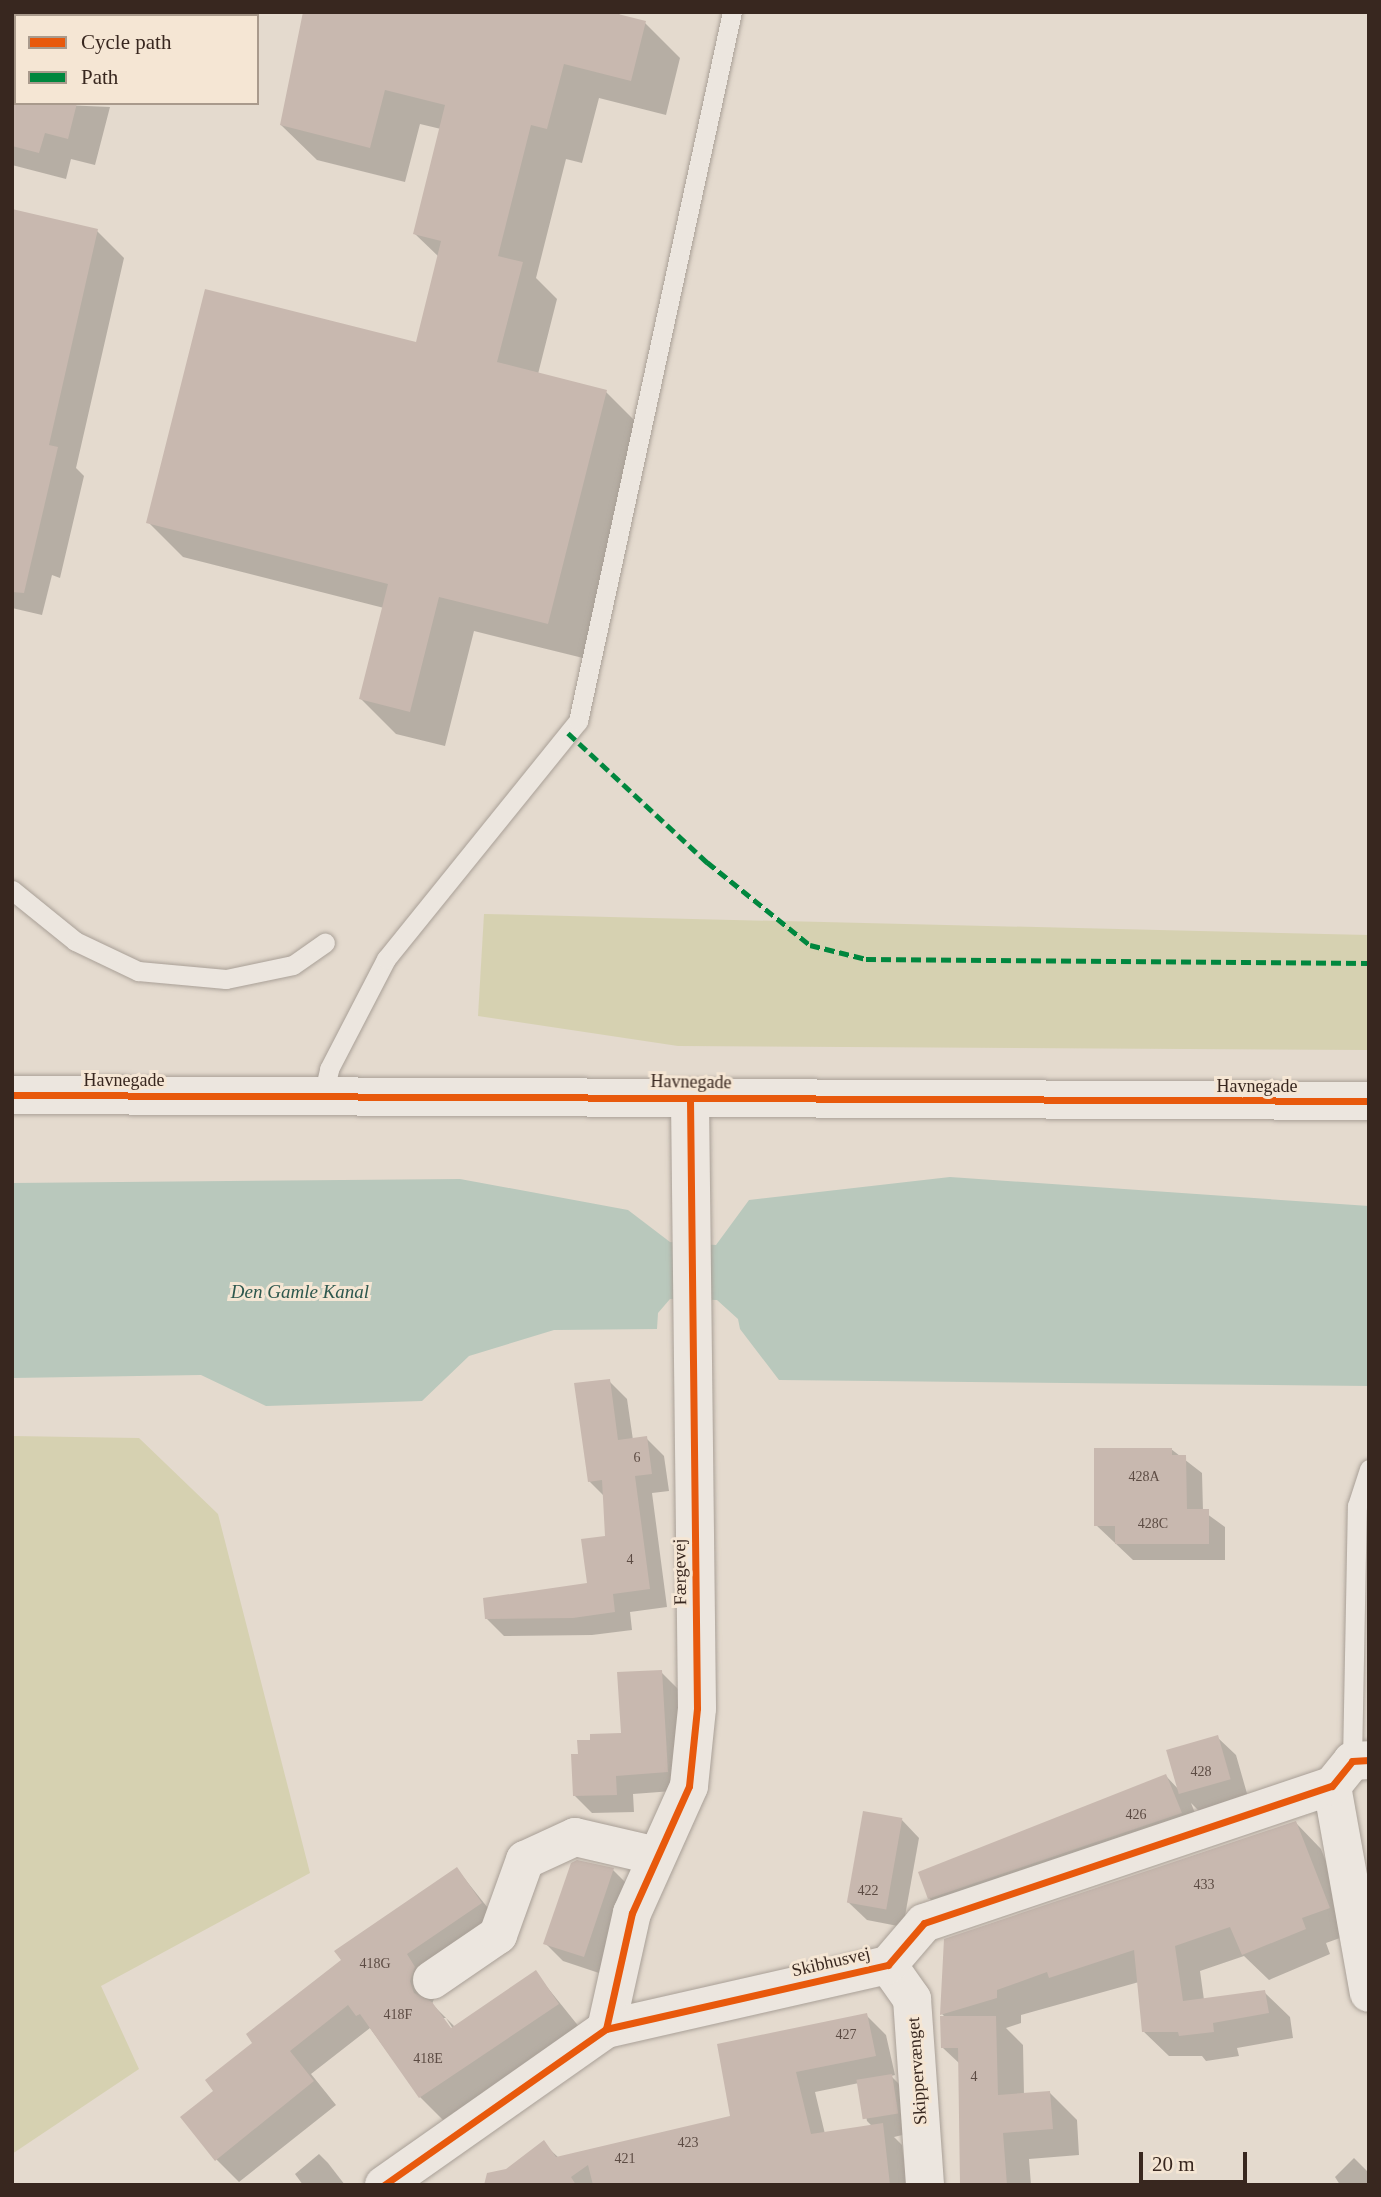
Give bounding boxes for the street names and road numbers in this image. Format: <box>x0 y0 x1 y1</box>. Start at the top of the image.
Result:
street label: Havnegade <box>84 1069 164 1091</box>
street label: Havnegade <box>650 1070 732 1094</box>
street label: Havnegade <box>1217 1075 1297 1097</box>
street label: Færgevej <box>669 1538 691 1606</box>
street label: Skibhusvej <box>790 1942 872 1982</box>
street label: Skippervænget <box>902 2016 932 2126</box>

